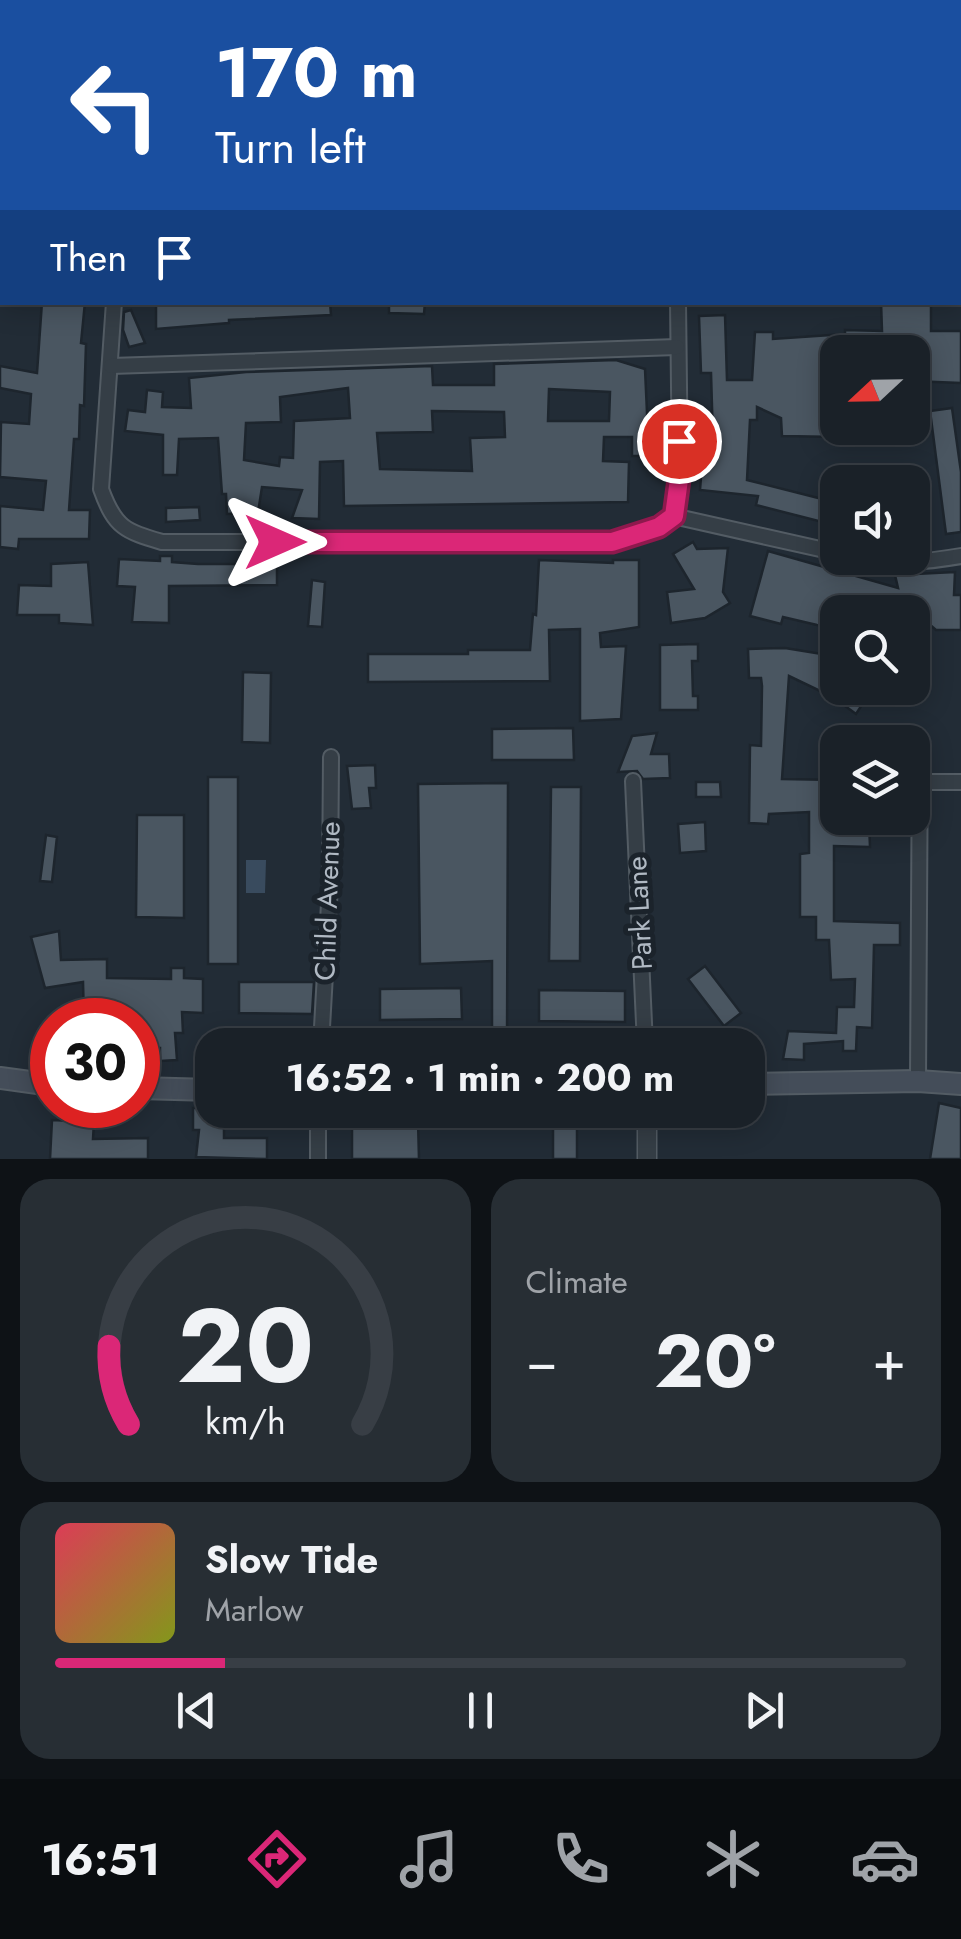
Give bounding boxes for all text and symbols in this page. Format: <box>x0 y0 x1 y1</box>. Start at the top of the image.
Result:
text: 170 m <box>215 22 418 123</box>
icon: left <box>50 40 180 170</box>
text: Turn left <box>215 115 366 180</box>
text: Then <box>50 230 127 285</box>
icon: arrive <box>147 230 202 285</box>
north arrow <box>820 335 930 445</box>
map controls <box>820 335 930 835</box>
pin <box>637 399 722 484</box>
icon: arrive <box>652 414 707 469</box>
button: sound <box>820 465 930 575</box>
position arrow <box>223 490 327 594</box>
button: search <box>820 595 930 705</box>
button: layers <box>820 725 930 835</box>
street label: Child Avenue <box>304 821 351 981</box>
street label: Park Lane <box>616 855 663 971</box>
speed limit sign: 30 <box>30 998 160 1128</box>
text: 16:52 · 1 min · 200 m <box>286 1050 674 1105</box>
text: Climate <box>526 1259 628 1305</box>
text: 20 <box>177 1271 314 1421</box>
text: 20° <box>654 1307 776 1415</box>
text: − <box>526 1321 558 1401</box>
text: + <box>872 1321 906 1401</box>
text: km/h <box>205 1396 286 1447</box>
text: Slow Tide <box>205 1532 378 1587</box>
text: Marlow <box>205 1587 303 1633</box>
icon: previous <box>169 1683 224 1738</box>
icon: pause <box>453 1683 508 1738</box>
icon: next <box>737 1683 792 1738</box>
icon: directions <box>242 1824 312 1894</box>
icon: music <box>394 1824 464 1894</box>
icon: phone <box>546 1824 616 1894</box>
icon: climate <box>698 1824 768 1894</box>
icon: car <box>850 1824 920 1894</box>
text: 16:51 <box>41 1827 160 1892</box>

